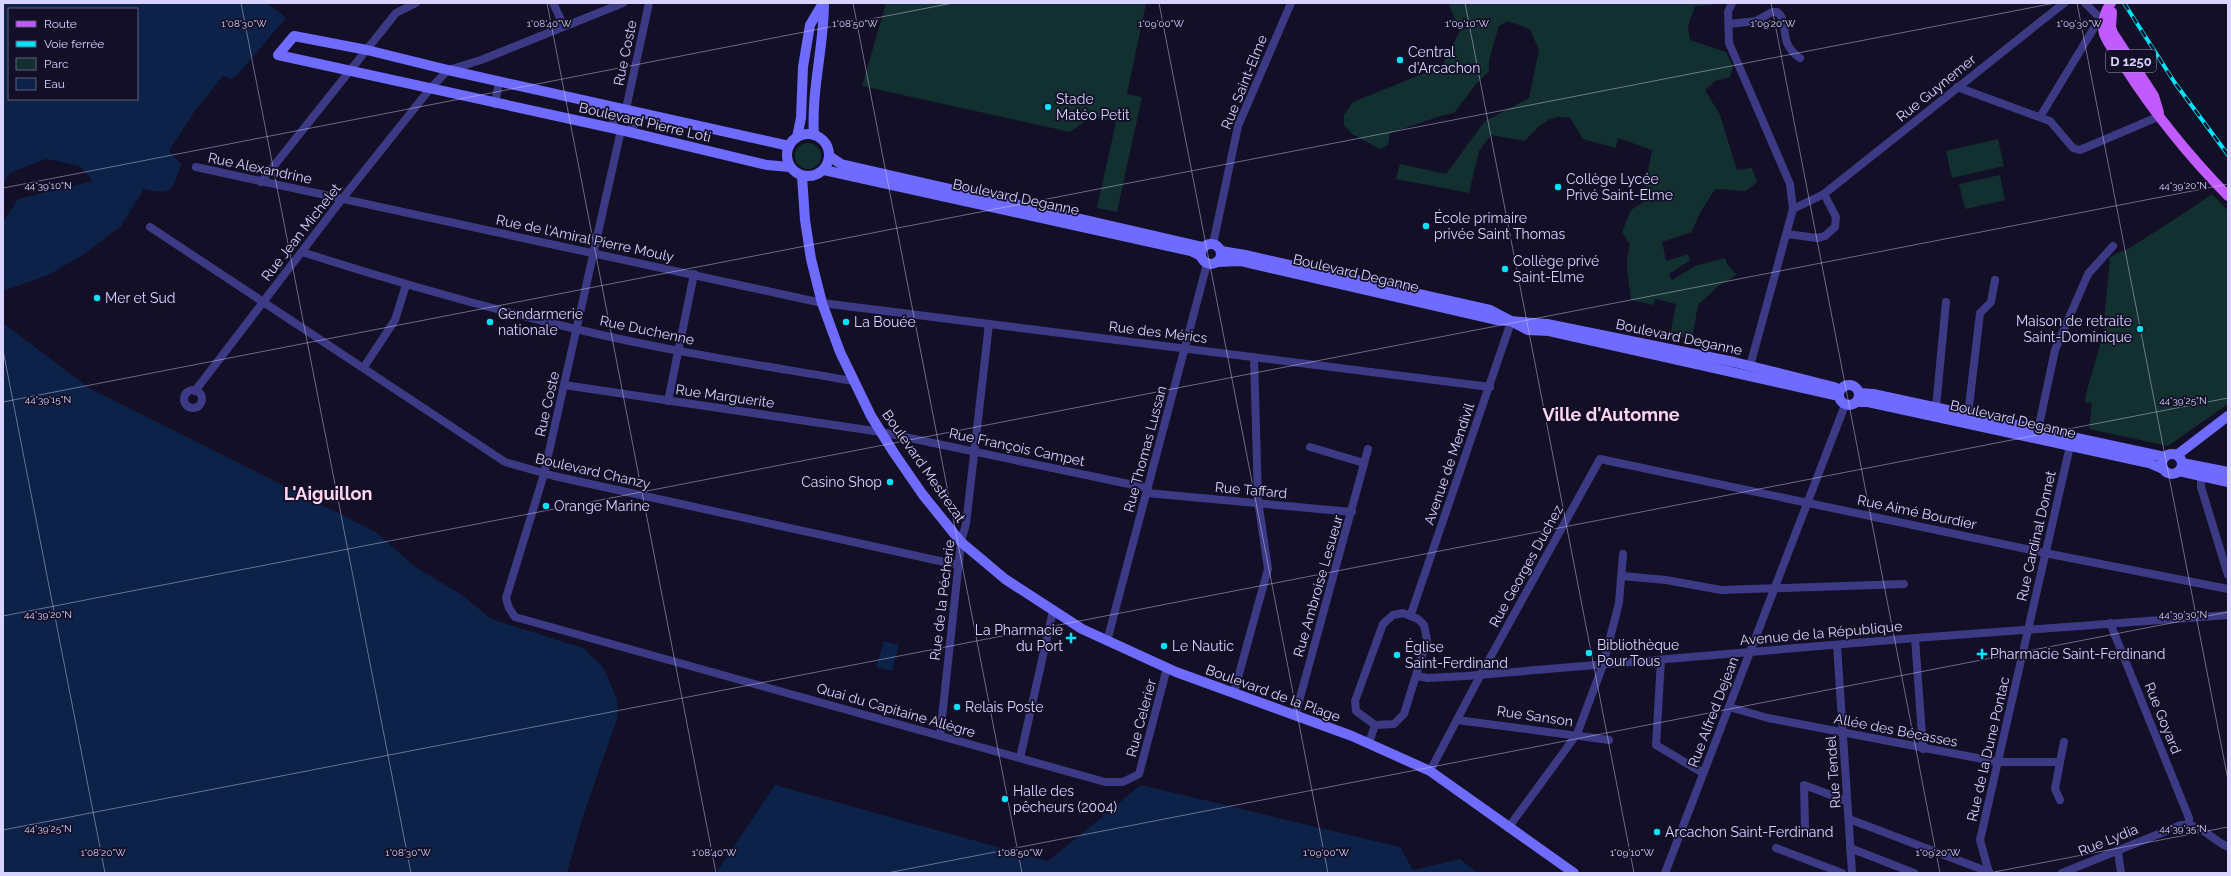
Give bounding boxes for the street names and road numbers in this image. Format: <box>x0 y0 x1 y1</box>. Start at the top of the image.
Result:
street label: Rue Coste <box>610 19 640 87</box>
street label: Rue Saint-Elme <box>1218 32 1270 132</box>
road number: D 1250 <box>2106 50 2156 72</box>
street label: Rue Guynemer <box>1893 51 1979 125</box>
street label: Boulevard Pierre Loti <box>577 99 713 145</box>
street label: Rue Alexandrine <box>207 149 313 187</box>
street label: Boulevard Deganne <box>951 176 1081 218</box>
street label: Rue Jean Michelet <box>258 180 344 284</box>
street label: Rue de l'Amiral Pierre Mouly <box>495 211 676 265</box>
street label: Boulevard Deganne <box>1291 251 1421 295</box>
street label: Rue Duchenne <box>598 312 696 348</box>
street label: Boulevard Deganne <box>1614 316 1744 358</box>
street label: Rue des Mérics <box>1108 318 1208 346</box>
street label: Rue Coste <box>532 370 562 438</box>
street label: Rue Marguerite <box>675 381 775 411</box>
street label: Rue Thomas Lussan <box>1120 384 1170 514</box>
street label: Boulevard Deganne <box>1948 397 2078 441</box>
street label: Avenue de Mendivil <box>1421 401 1477 527</box>
street label: Boulevard Mestrezat <box>879 407 969 526</box>
street label: Rue François Campet <box>948 425 1087 469</box>
street label: Boulevard Chanzy <box>534 450 653 492</box>
street label: Rue Cardinal Donnet <box>2013 469 2059 603</box>
street label: Rue Taffard <box>1214 479 1288 501</box>
street label: Rue Aimé Bourdier <box>1856 492 1978 532</box>
street label: Rue Georges Duchez <box>1486 502 1566 630</box>
street label: Rue Ambroise Lesueur <box>1290 513 1346 659</box>
street label: Rue de la Pécherie <box>927 539 957 661</box>
street label: Avenue de la République <box>1739 618 1903 648</box>
street label: Rue Alfred Dejean <box>1685 654 1741 770</box>
street label: Boulevard de la Plage <box>1203 661 1343 725</box>
street label: Rue de la Dune Pontac <box>1964 675 2013 823</box>
street label: Rue Celerier <box>1123 677 1159 759</box>
street label: Quai du Capitaine Allègre <box>815 680 977 740</box>
street label: Rue Goyard <box>2141 680 2185 756</box>
street label: Rue Sanson <box>1496 703 1574 729</box>
street label: Allée des Bécasses <box>1833 710 1959 750</box>
street label: Rue Tendel <box>1822 735 1844 809</box>
street label: Rue Lydia <box>2076 821 2140 859</box>

